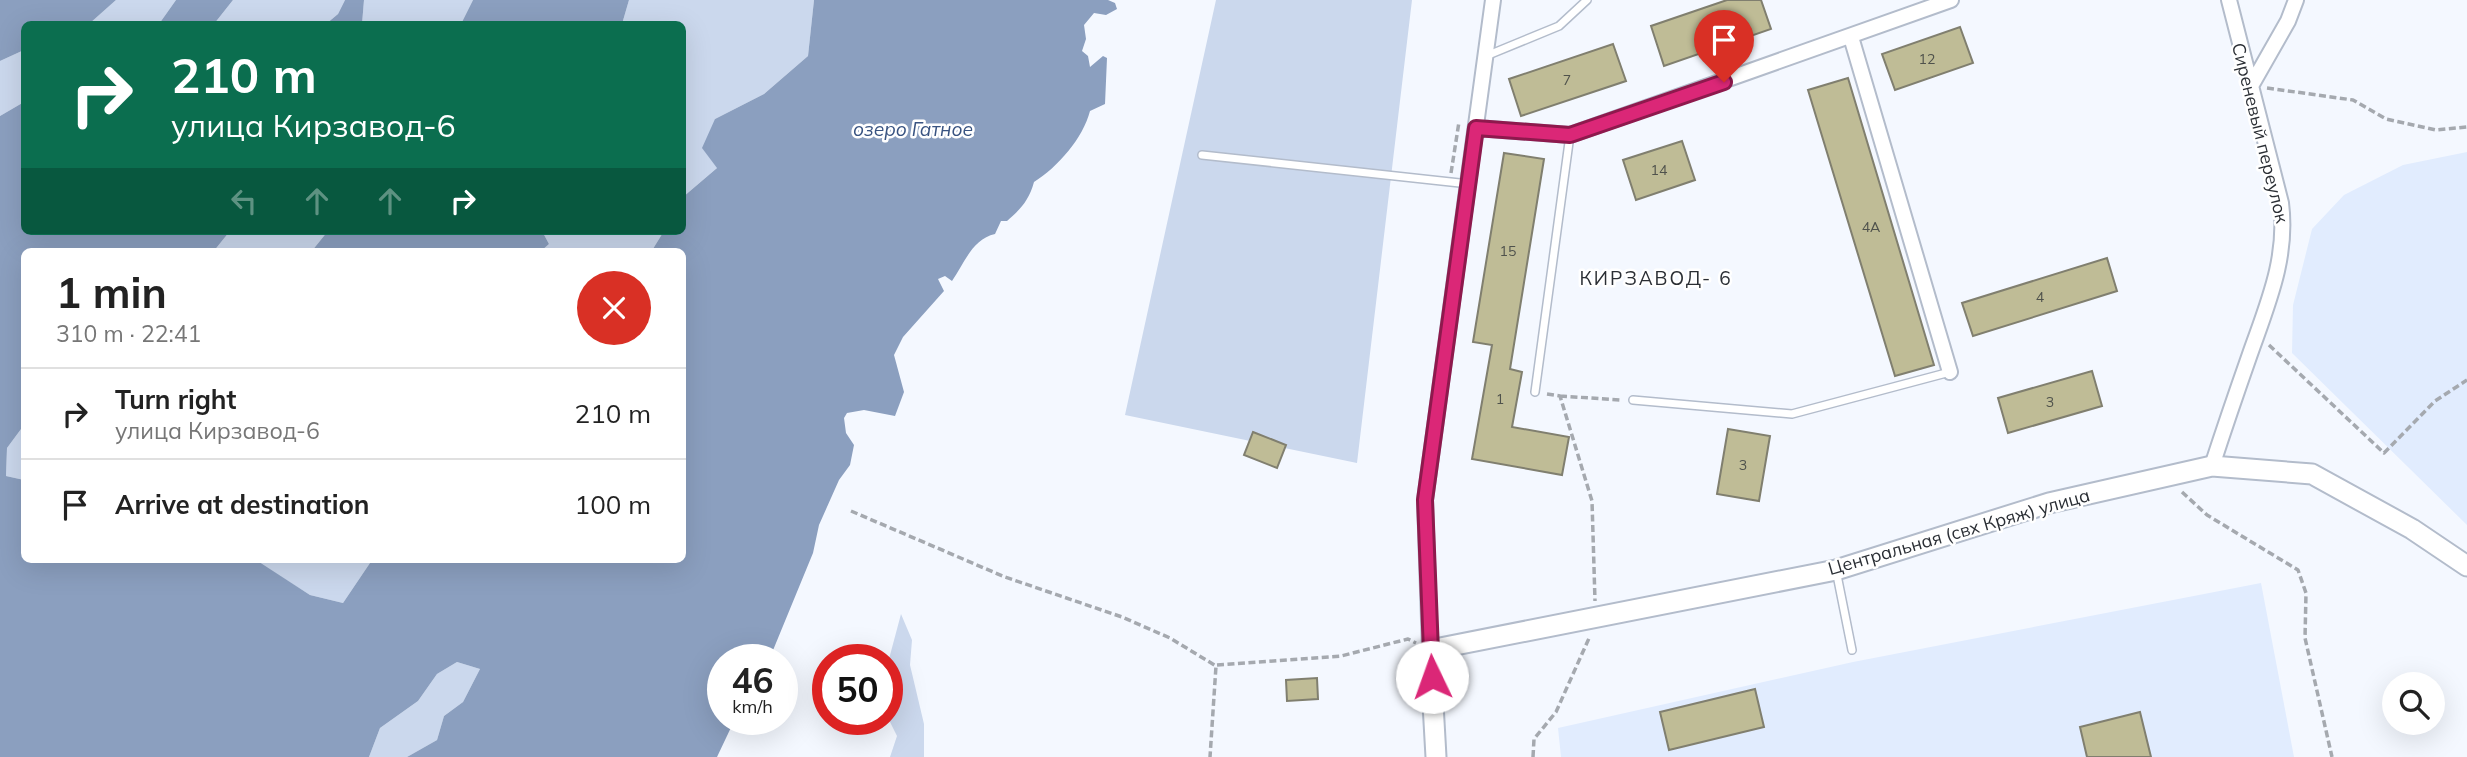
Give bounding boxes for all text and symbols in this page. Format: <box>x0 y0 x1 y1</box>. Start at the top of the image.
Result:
pin <box>1694 10 1754 82</box>
icon: arrive <box>1705 21 1743 59</box>
street label: Сиреневый переулок <box>2227 40 2294 226</box>
text: 210 m <box>171 44 317 105</box>
icon: right <box>56 49 147 140</box>
house number: 12 <box>1919 50 1935 68</box>
house number: 7 <box>1563 71 1571 89</box>
text: улица Кирзавод-6 <box>171 105 456 145</box>
water label: озеро Гатное <box>853 117 973 141</box>
house number: 14 <box>1651 161 1668 179</box>
icon: left <box>225 182 263 220</box>
icon: ahead <box>298 182 336 220</box>
icon: ahead <box>371 182 409 220</box>
icon: right <box>444 182 482 220</box>
house number: 4А <box>1862 218 1881 236</box>
house number: 15 <box>1500 242 1516 260</box>
text: 1 min <box>56 266 167 319</box>
district label: КИРЗАВОД- 6 <box>1579 266 1733 290</box>
button: close <box>577 271 651 345</box>
house number: 4 <box>2036 288 2045 306</box>
text: 310 m · 22:41 <box>56 319 201 348</box>
text: Turn right <box>115 383 236 416</box>
house number: 1 <box>1496 390 1504 408</box>
house number: 3 <box>2046 393 2054 411</box>
icon: right <box>56 395 94 433</box>
text: 210 m <box>575 397 651 430</box>
text: улица Кирзавод-6 <box>115 416 320 445</box>
house number: 3 <box>1739 456 1747 474</box>
street label: Центральная (свх Кряж) улица <box>1825 483 2093 580</box>
icon: arrive <box>56 486 94 524</box>
text: Arrive at destination <box>115 488 370 521</box>
text: 100 m <box>575 488 651 521</box>
position arrow <box>1395 640 1469 714</box>
speed limit sign: 50 <box>812 644 903 735</box>
text: 46 <box>731 658 774 702</box>
map controls <box>2382 672 2445 735</box>
button: search <box>2382 672 2445 735</box>
text: km/h <box>732 695 773 718</box>

